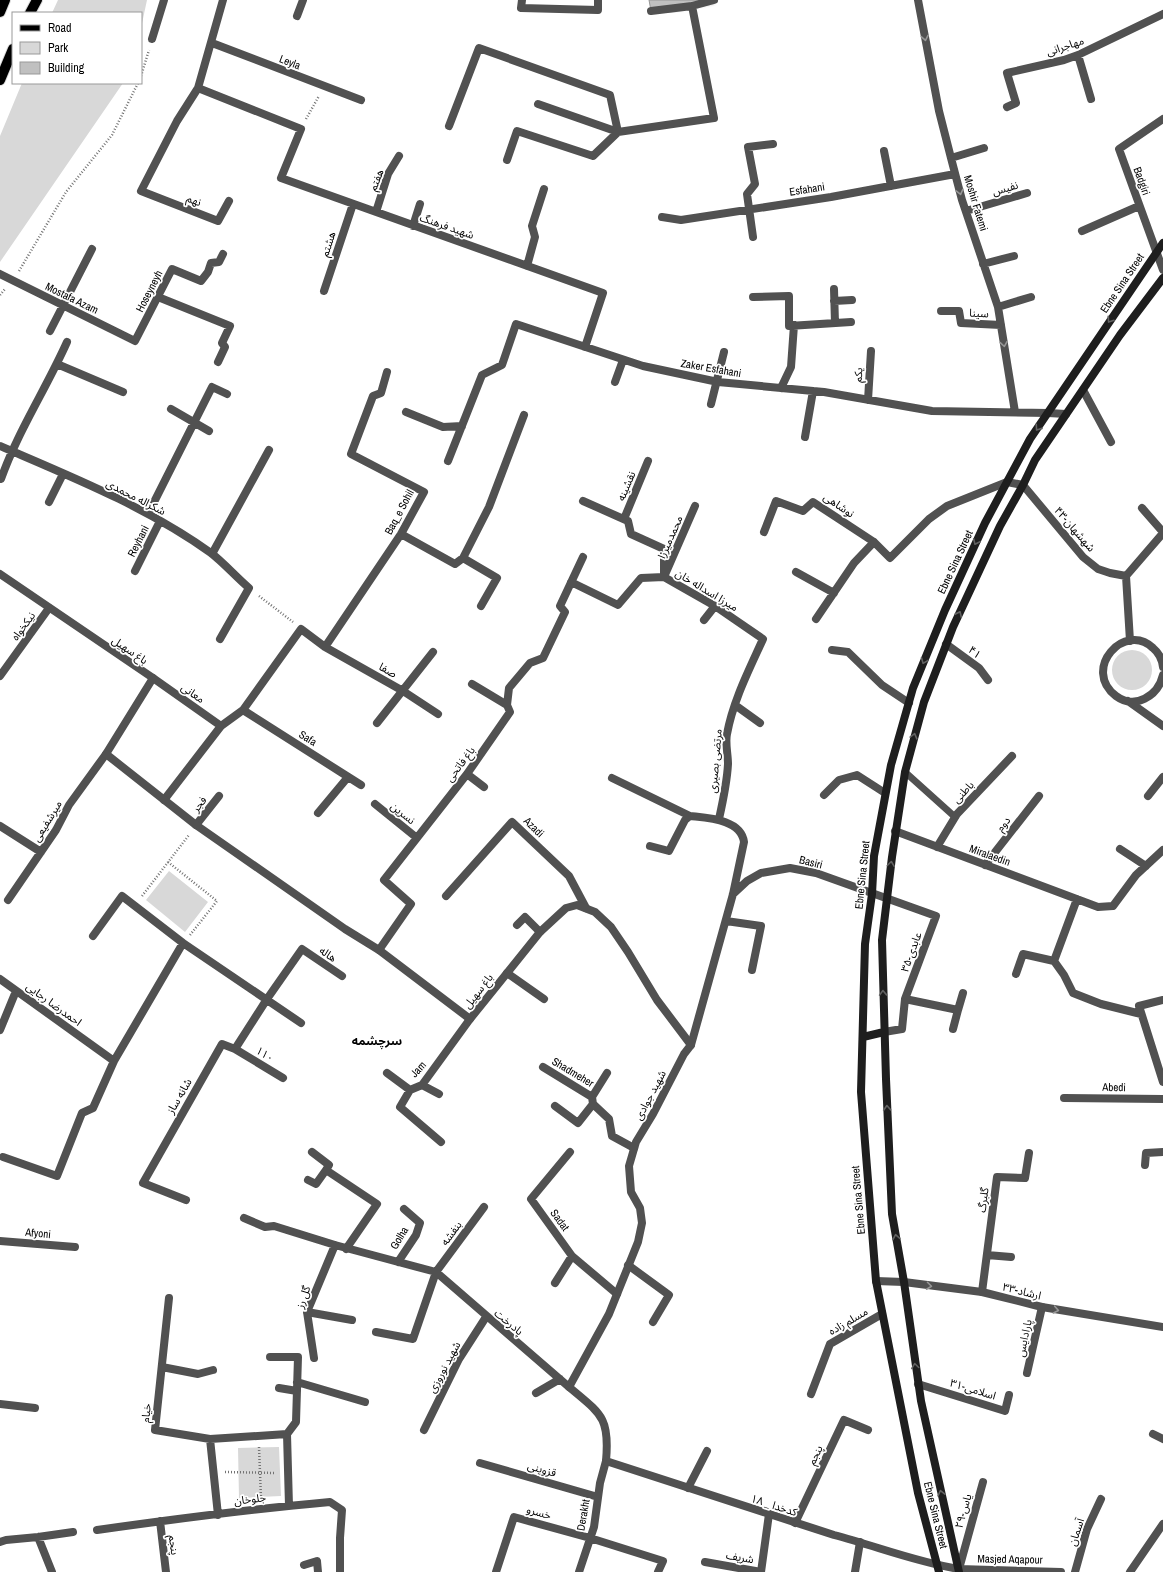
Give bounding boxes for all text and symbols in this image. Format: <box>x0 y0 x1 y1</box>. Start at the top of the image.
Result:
legend <box>12 12 142 84</box>
text: Road <box>48 20 72 36</box>
street label: مهاجرانی <box>1044 33 1086 59</box>
one-way arrow <box>920 35 929 41</box>
text: Park <box>48 40 68 56</box>
street label: Leyla <box>277 52 303 72</box>
text: Building <box>48 60 85 76</box>
street label: Badgiri <box>1130 165 1154 197</box>
street label: هفتم <box>366 167 388 194</box>
street label: Moshir Fatemi <box>961 173 991 233</box>
street label: نفیس <box>990 178 1020 198</box>
street label: Esfahani <box>788 179 826 199</box>
one-way arrow <box>955 189 964 196</box>
street label: نهم <box>184 191 203 211</box>
street label: شهید فرهنگ <box>418 210 476 242</box>
street label: هشتم <box>317 229 341 259</box>
street label: Ebne Sina Street <box>1097 250 1147 315</box>
street label: Hoseyneyh <box>133 268 165 314</box>
street label: Mostafa Azam <box>43 279 101 317</box>
street label: سینا <box>969 305 990 321</box>
one-way arrow <box>1108 316 1115 323</box>
one-way arrow <box>999 341 1008 347</box>
street label: Zaker Esfahani <box>680 356 742 380</box>
street label: یکم <box>851 367 867 383</box>
one-way arrow <box>1036 423 1043 430</box>
street label: نقشینه <box>614 469 639 503</box>
street label: شکراله محمدی <box>104 476 168 518</box>
street label: Baq_e Sohil <box>381 487 417 537</box>
street label: نوشاهی <box>821 490 857 520</box>
street label: ۴۳-شهشهان <box>1052 503 1099 555</box>
street label: محمدمیرزا <box>654 513 686 561</box>
street label: Reyhani <box>124 523 152 559</box>
street label: Ebne Sina Street <box>934 527 976 596</box>
one-way arrow <box>973 538 981 545</box>
street label: میرزا اسداله خان <box>673 566 741 614</box>
street label: نیکخواه <box>8 609 38 643</box>
one-way arrow <box>954 611 962 619</box>
street label: باغ سهیل <box>109 633 151 668</box>
street label: ۴۱ <box>966 643 984 661</box>
one-way arrow <box>921 658 929 665</box>
street label: صفا <box>376 659 400 681</box>
street label: معانی <box>178 680 208 706</box>
street label: Safa <box>296 727 320 749</box>
street label: مرتضی بصیری <box>705 728 725 794</box>
one-way arrow <box>910 733 918 739</box>
street label: باغ فاتحی <box>442 743 479 785</box>
street label: باطنی <box>949 778 977 806</box>
street label: فجر <box>188 793 210 816</box>
street label: میرشفیعی <box>29 798 65 844</box>
street label: نسرین <box>388 799 418 827</box>
street label: Azadi <box>520 813 547 840</box>
street label: دوم <box>993 814 1014 835</box>
street label: Ebne Sina Street <box>851 840 873 910</box>
street label: Miralaedin <box>968 841 1012 869</box>
street label: Basiri <box>798 852 824 872</box>
one-way arrow <box>886 861 895 867</box>
street label: ۳۵-عابدی <box>897 930 925 974</box>
street label: هاله <box>317 943 339 965</box>
street label: باغ سهیل <box>460 971 497 1012</box>
street label: احمدرضا رجایی <box>23 979 85 1029</box>
one-way arrow <box>879 990 888 996</box>
district label: سرچشمه <box>352 1033 402 1050</box>
street label: ۱۱۰ <box>253 1043 277 1065</box>
street label: Shadmeher <box>549 1054 597 1090</box>
street label: Jam <box>407 1058 429 1080</box>
street label: شهید جوادی <box>631 1067 669 1122</box>
street label: شانه ساز <box>163 1076 195 1117</box>
street label: Abedi <box>1101 1080 1126 1094</box>
one-way arrow <box>883 1105 891 1111</box>
street label: Ebne Sina Street <box>848 1165 868 1235</box>
street label: گلبرگ <box>974 1186 992 1213</box>
street label: Sadat <box>547 1206 573 1234</box>
street label: بنفشه <box>437 1218 465 1248</box>
street label: Golha <box>387 1224 411 1252</box>
street label: Afyoni <box>24 1225 51 1241</box>
one-way arrow <box>892 1234 901 1240</box>
street label: ۳۳-ارشاد <box>1001 1279 1043 1303</box>
one-way arrow <box>926 1281 932 1290</box>
street label: گل رز <box>292 1283 314 1311</box>
street label: مسلم زاده <box>826 1304 871 1340</box>
one-way arrow <box>1053 1305 1059 1313</box>
street label: پادرخت <box>491 1306 526 1339</box>
street label: پارادایس <box>1013 1318 1036 1358</box>
street label: شهید نوروزی <box>425 1339 464 1395</box>
one-way arrow <box>911 1363 920 1369</box>
street label: ۳۱-اسلامی <box>948 1375 998 1403</box>
street label: خیام <box>138 1402 155 1423</box>
street label: پنجم <box>804 1443 828 1468</box>
street label: قزوینی <box>526 1458 558 1480</box>
street label: Ebne Sina Street <box>921 1480 951 1550</box>
street label: جلوخان <box>233 1490 267 1508</box>
one-way arrow <box>938 1490 946 1496</box>
street label: ۱۸ _ کدخدا <box>749 1491 799 1519</box>
street label: ۲۹-یاس <box>951 1492 975 1530</box>
street label: Derakht <box>573 1498 593 1532</box>
street label: خسرو <box>525 1502 553 1522</box>
street label: آسمان <box>1065 1516 1087 1548</box>
street label: پنجم <box>164 1534 182 1556</box>
street label: شریف <box>725 1548 755 1566</box>
street label: Masjed Aqapour <box>977 1551 1043 1567</box>

